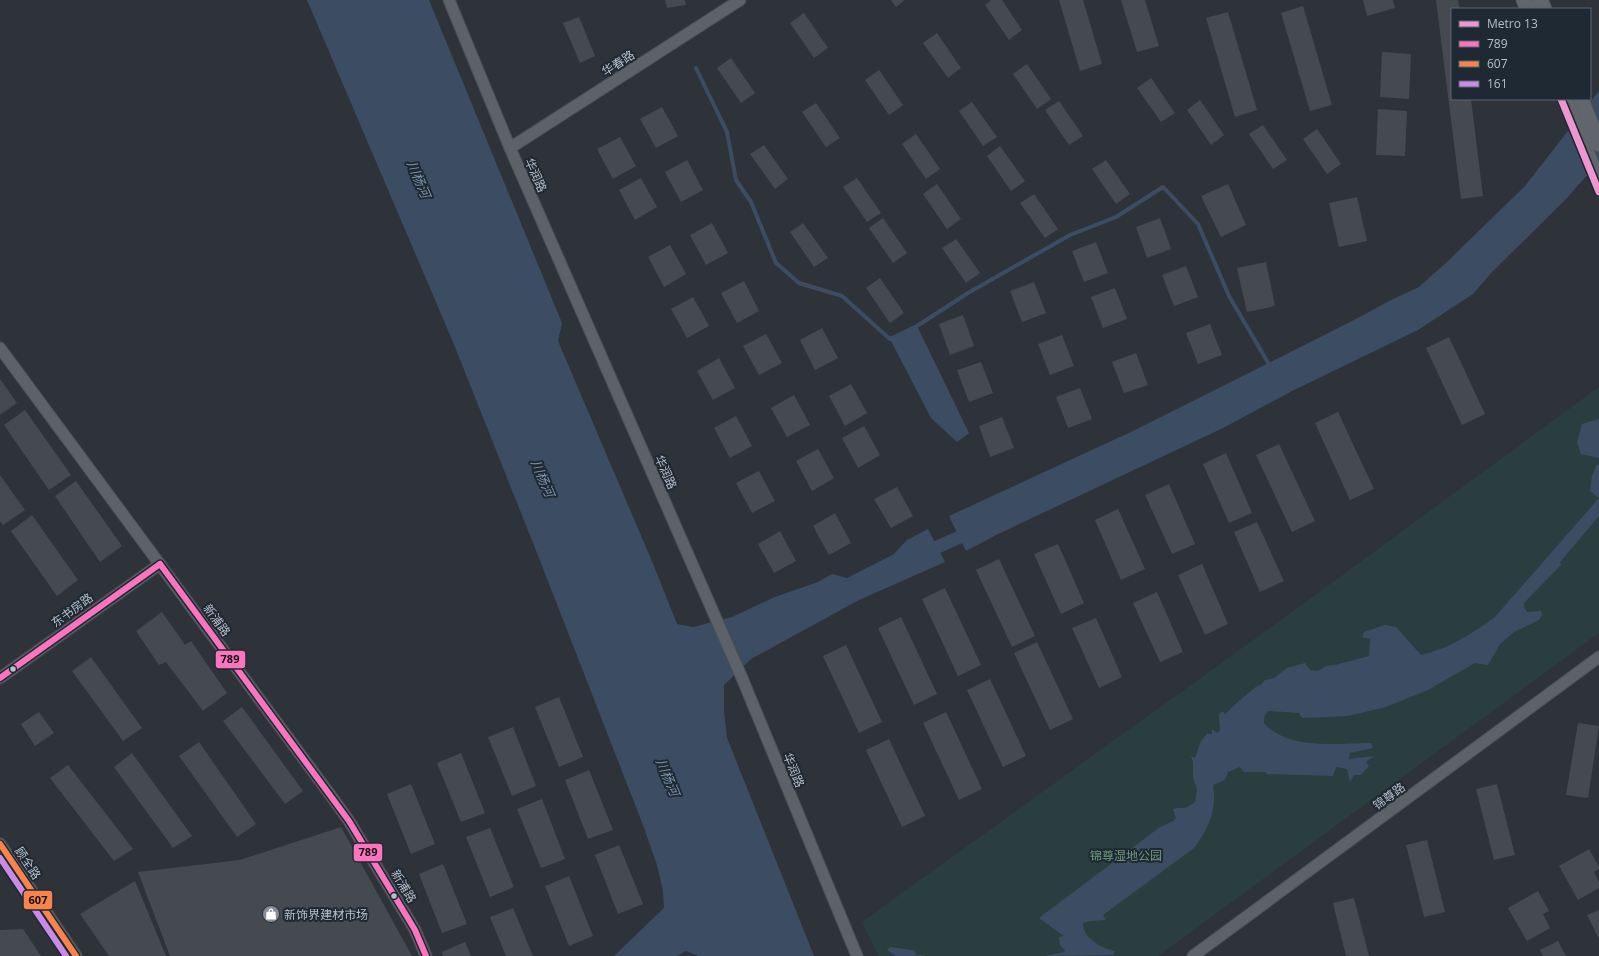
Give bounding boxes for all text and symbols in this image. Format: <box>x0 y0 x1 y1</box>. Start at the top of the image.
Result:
legend <box>1451 8 1591 100</box>
text: Metro 13 <box>1487 15 1538 32</box>
text: 789 <box>1487 35 1508 52</box>
street label: 华春路 <box>598 46 638 80</box>
text: 607 <box>1487 55 1508 72</box>
text: 161 <box>1487 75 1508 92</box>
street label: 华润路 <box>521 155 551 195</box>
water label: 川杨河 <box>403 158 436 203</box>
street label: 华润路 <box>651 452 681 492</box>
water label: 川杨河 <box>527 457 560 502</box>
street label: 东书房路 <box>48 589 96 631</box>
street label: 新浦路 <box>200 600 234 640</box>
line badge: 789 <box>215 650 246 669</box>
text: 789 <box>221 651 239 666</box>
unlabelled marker <box>8 664 18 674</box>
street label: 华润路 <box>779 750 809 790</box>
water label: 川杨河 <box>652 756 685 801</box>
street label: 锦尊路 <box>1369 779 1409 813</box>
street label: 顾全路 <box>11 843 45 883</box>
line badge: 789 <box>353 843 383 862</box>
text: 789 <box>359 844 377 859</box>
park label: 锦尊湿地公园 <box>1090 847 1162 864</box>
street label: 新浦路 <box>387 866 421 906</box>
line badge: 607 <box>23 890 53 910</box>
unlabelled marker <box>389 891 399 901</box>
text: 607 <box>29 892 47 907</box>
shop icon: 新饰界建材市场 <box>261 904 281 924</box>
place label: 新饰界建材市场 <box>284 906 368 923</box>

